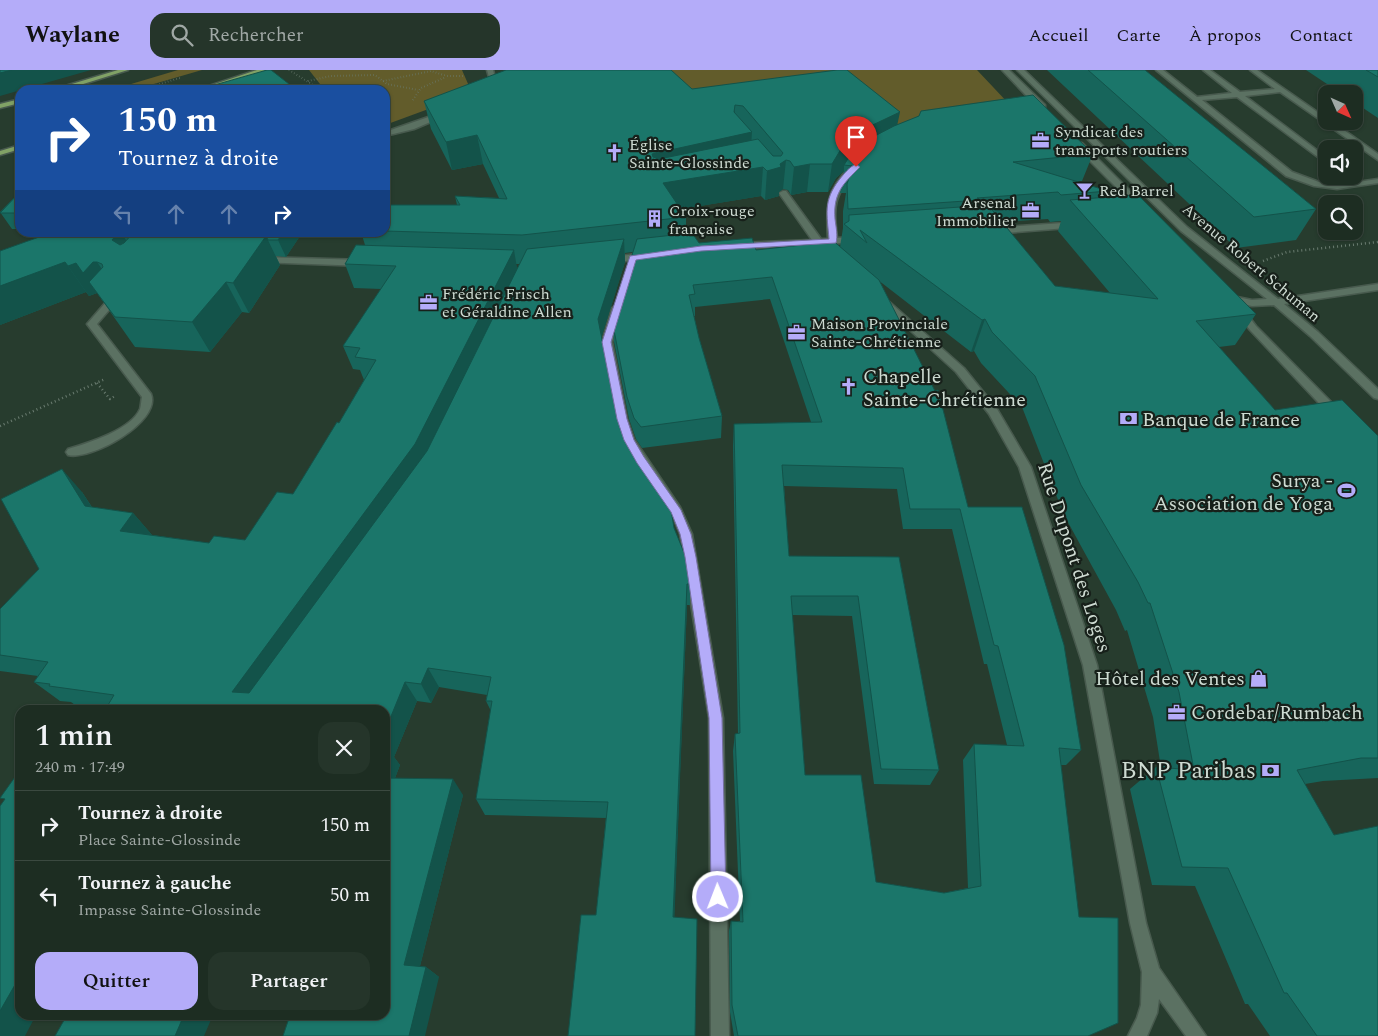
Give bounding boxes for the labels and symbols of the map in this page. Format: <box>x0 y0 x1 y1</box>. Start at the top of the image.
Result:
north arrow <box>1318 85 1362 130</box>
pin <box>835 116 877 167</box>
place label: Syndicat des transports routiers <box>1055 120 1188 162</box>
office icon: Syndicat des transports routiers <box>1031 130 1051 150</box>
place label: Église Sainte-Glossinde <box>629 133 750 175</box>
church icon: Église Sainte-Glossinde <box>605 143 625 163</box>
place label: Red Barrel <box>1099 179 1174 203</box>
bar icon: Red Barrel <box>1075 180 1095 200</box>
place label: Arsenal Immobilier <box>936 191 1016 233</box>
street label: Avenue Robert Schuman <box>1177 198 1326 328</box>
place label: Croix-rouge française <box>669 199 755 241</box>
office icon: Arsenal Immobilier <box>1020 201 1040 221</box>
building icon: Croix-rouge française <box>645 209 665 229</box>
place label: Frédéric Frisch et Géraldine Allen <box>442 282 572 324</box>
office icon: Frédéric Frisch et Géraldine Allen <box>418 292 438 312</box>
place label: Maison Provinciale Sainte-Chrétienne <box>811 312 948 354</box>
office icon: Maison Provinciale Sainte-Chrétienne <box>787 322 807 342</box>
place label: Chapelle Sainte-Chrétienne <box>863 362 1026 415</box>
church icon: Chapelle Sainte-Chrétienne <box>839 377 859 397</box>
place label: Banque de France <box>1142 405 1300 435</box>
bank icon: Banque de France <box>1118 409 1138 429</box>
street label: Rue Dupont des Loges <box>1029 458 1119 656</box>
place label: Surya - Association de Yoga <box>1154 466 1333 519</box>
sports icon: Surya - Association de Yoga <box>1337 481 1357 501</box>
place label: Hôtel des Ventes <box>1095 664 1245 694</box>
shop icon: Hôtel des Ventes <box>1249 668 1269 688</box>
place label: Cordebar/Rumbach <box>1191 698 1363 728</box>
office icon: Cordebar/Rumbach <box>1167 702 1187 722</box>
place label: BNP Paribas <box>1121 753 1256 789</box>
bank icon: BNP Paribas <box>1260 760 1280 780</box>
position arrow <box>691 870 743 922</box>

